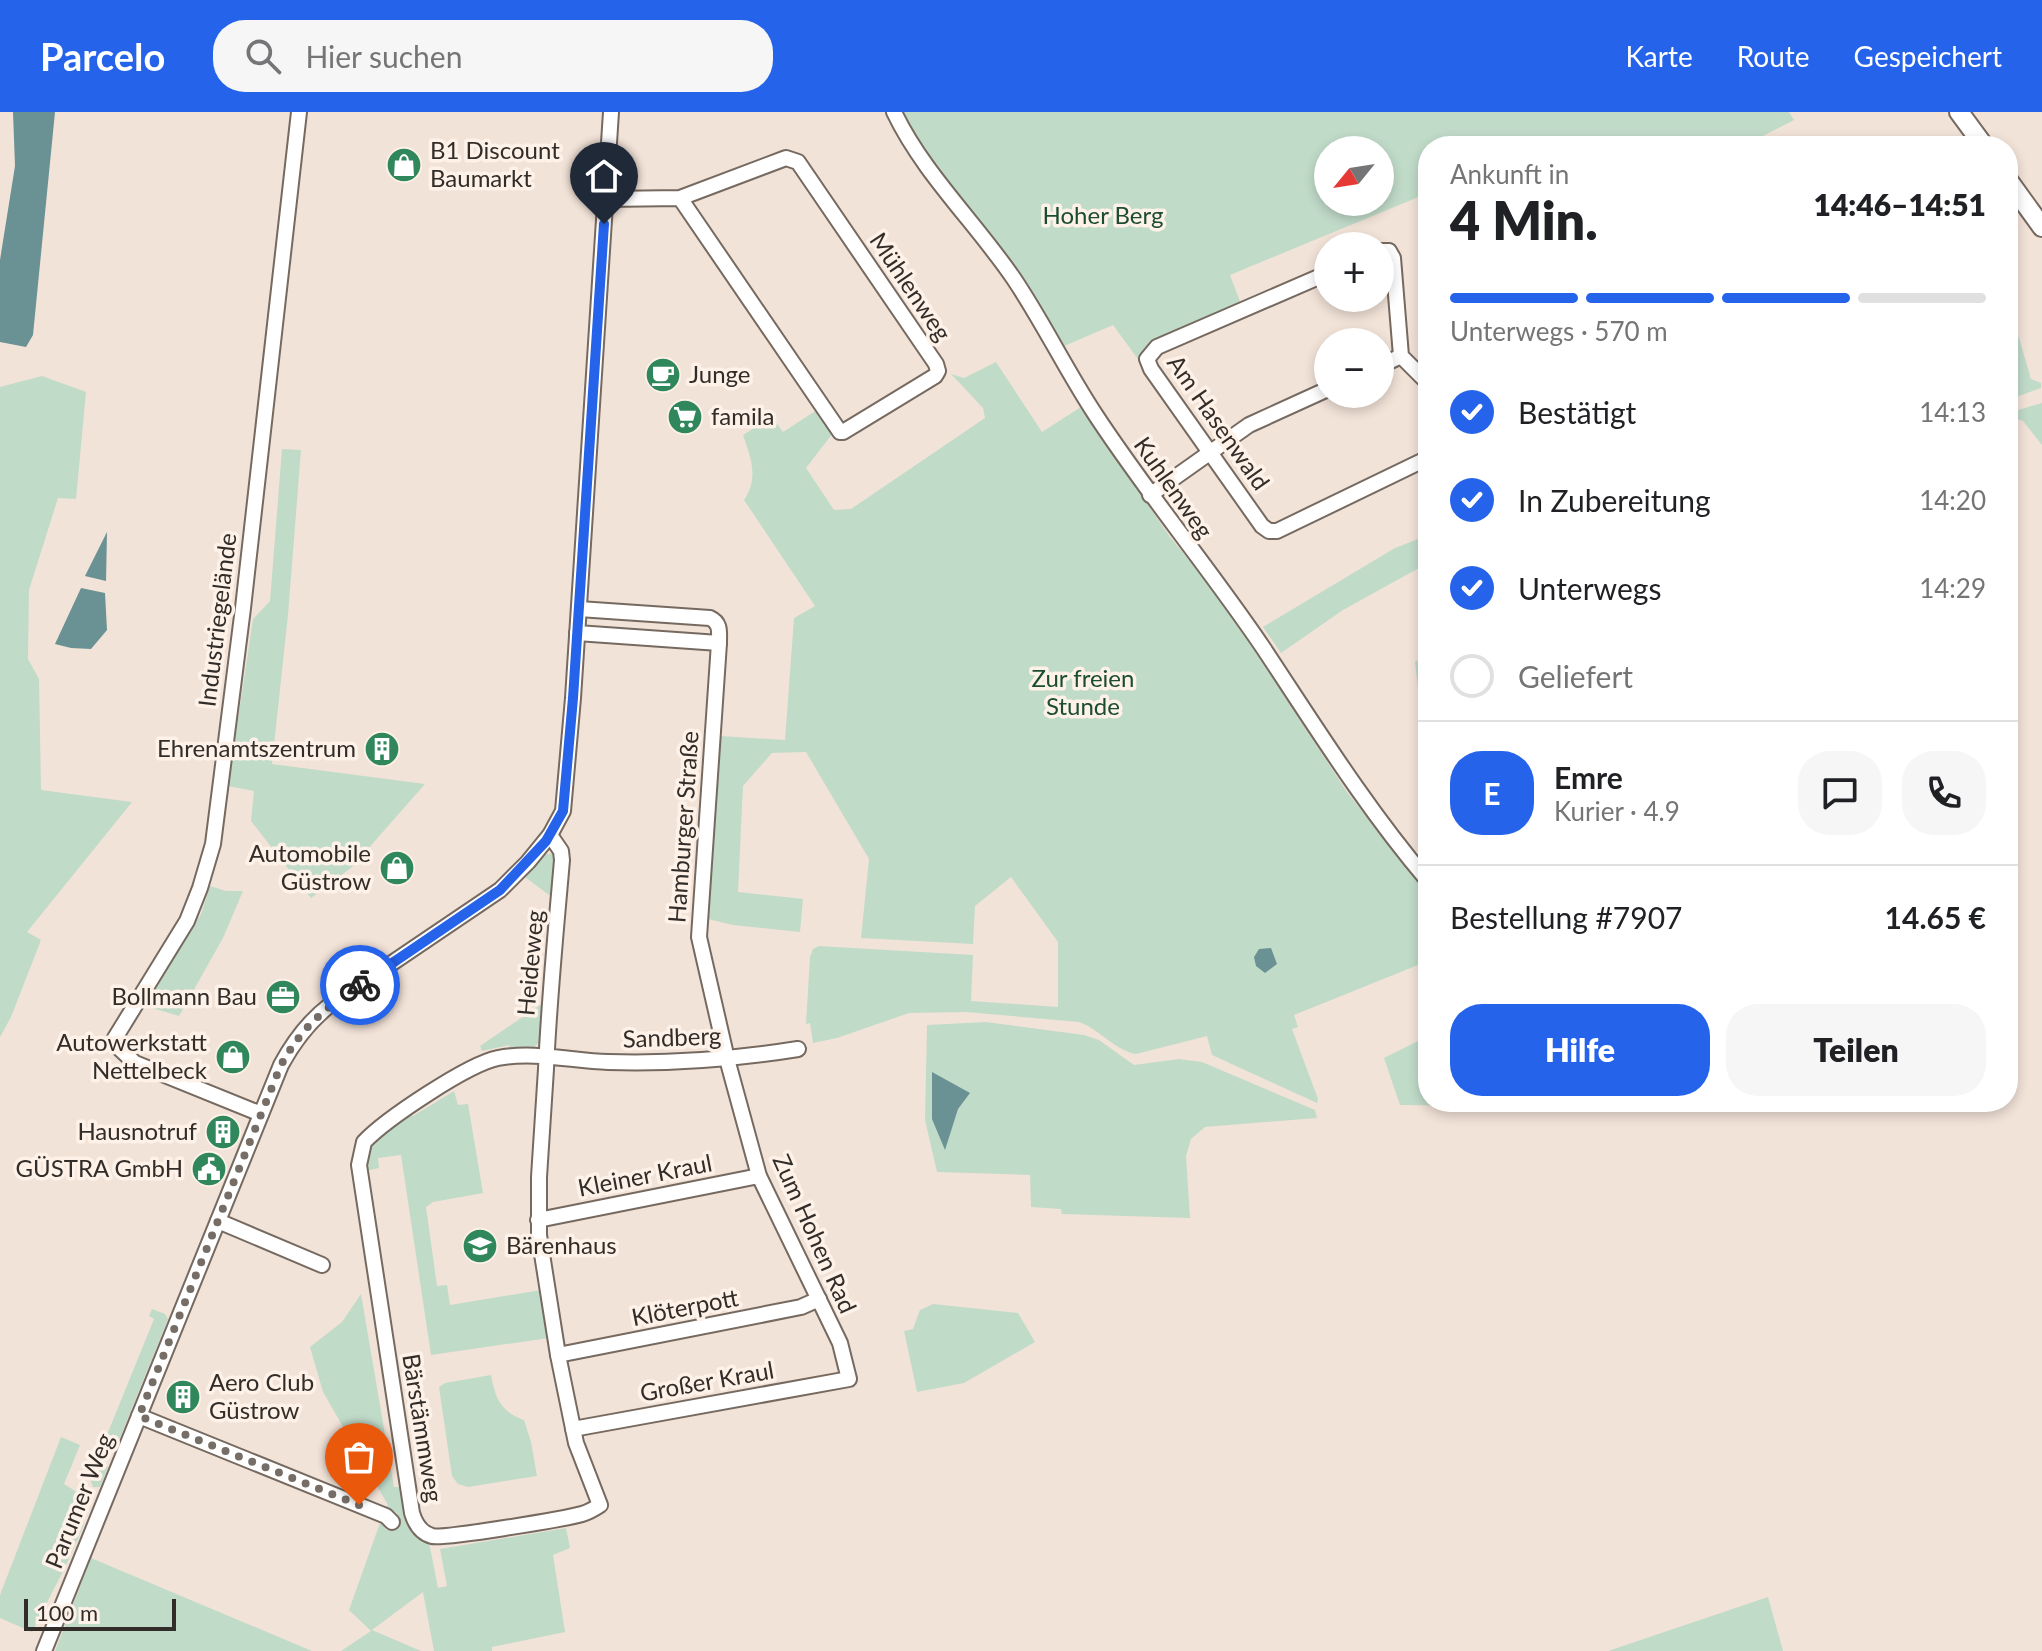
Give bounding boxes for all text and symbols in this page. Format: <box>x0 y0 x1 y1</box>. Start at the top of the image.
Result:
search box <box>213 20 773 92</box>
text: Parcelo <box>40 33 165 79</box>
icon: search <box>241 34 285 78</box>
text: Hier suchen <box>305 38 462 74</box>
text: Karte <box>1625 39 1693 73</box>
text: Route <box>1737 39 1810 73</box>
text: Gespeichert <box>1854 39 2002 73</box>
place label: B1 Discount Baumarkt <box>430 135 560 192</box>
north arrow <box>1314 136 1394 216</box>
map controls <box>1314 136 1394 408</box>
pin <box>570 142 638 224</box>
shop icon: B1 Discount Baumarkt <box>385 146 423 184</box>
icon: home <box>582 154 626 198</box>
text: Ankunft in <box>1450 158 1569 190</box>
text: 14:46–14:51 <box>1813 186 1986 222</box>
text: 4 Min. <box>1450 189 1598 251</box>
park label: Hoher Berg <box>1043 200 1163 229</box>
street label: Mühlenweg <box>864 227 958 346</box>
button: + <box>1314 232 1394 312</box>
text: Unterwegs · 570 m <box>1450 315 1668 347</box>
button: − <box>1314 328 1394 408</box>
street label: Am Hasenwald <box>1162 349 1276 495</box>
cafe icon: Junge <box>644 356 682 394</box>
place label: Junge <box>689 359 751 388</box>
icon: check <box>1450 390 1494 434</box>
text: Bestätigt <box>1518 394 1636 430</box>
text: 14:13 <box>1919 396 1986 428</box>
supermarket icon: famila <box>666 398 704 436</box>
place label: famila <box>711 401 774 430</box>
street label: Kuhlenweg <box>1129 431 1220 544</box>
icon: check <box>1450 478 1494 522</box>
text: In Zubereitung <box>1518 482 1711 518</box>
text: 14:20 <box>1919 484 1986 516</box>
street label: Industriegelände <box>191 531 242 708</box>
icon: check <box>1450 566 1494 610</box>
text: Unterwegs <box>1518 570 1661 606</box>
text: 14:29 <box>1919 572 1986 604</box>
text: Geliefert <box>1518 658 1633 694</box>
park label: Zur freien Stunde <box>1032 663 1134 720</box>
building icon: Ehrenamtszentrum <box>363 730 401 768</box>
street label: Hamburger Straße <box>661 730 704 924</box>
place label: Ehrenamtszentrum <box>157 733 356 762</box>
button: chat <box>1798 751 1882 835</box>
button: phone <box>1902 751 1986 835</box>
text: Emre <box>1554 759 1623 795</box>
text: E <box>1483 775 1501 811</box>
text: Kurier · 4.9 <box>1554 795 1680 827</box>
place label: Automobile Güstrow <box>249 838 371 895</box>
shop icon: Automobile Güstrow <box>378 849 416 887</box>
text: Bestellung #7907 <box>1450 899 1682 935</box>
text: 14.65 € <box>1885 899 1986 935</box>
street label: Heideweg <box>510 909 549 1017</box>
courier <box>320 945 400 1025</box>
icon: bike <box>338 963 382 1007</box>
office icon: Bollmann Bau <box>264 978 302 1016</box>
place label: Bollmann Bau <box>111 981 257 1010</box>
button: Hilfe <box>1450 1004 1710 1096</box>
button: Teilen <box>1726 1004 1986 1096</box>
street label: Sandberg <box>622 1020 722 1053</box>
place label: Autowerkstatt Nettelbeck <box>56 1027 208 1084</box>
shop icon: Autowerkstatt Nettelbeck <box>214 1038 252 1076</box>
building icon: Hausnotruf <box>204 1113 242 1151</box>
place label: Hausnotruf <box>77 1116 198 1145</box>
street label: Kleiner Kraul <box>575 1147 714 1202</box>
public building icon: GÜSTRA GmbH <box>190 1150 228 1188</box>
street label: Zum Hohen Rad <box>767 1150 863 1317</box>
place label: GÜSTRA GmbH <box>16 1153 183 1182</box>
school or university icon: Bärenhaus <box>461 1227 499 1265</box>
place label: Bärenhaus <box>506 1230 617 1259</box>
street label: Klöterpott <box>629 1282 741 1331</box>
street label: Bärstämmweg <box>397 1351 450 1504</box>
street label: Großer Kraul <box>637 1354 776 1407</box>
place label: Aero Club Güstrow <box>209 1367 314 1424</box>
building icon: Aero Club Güstrow <box>164 1378 202 1416</box>
pin <box>325 1423 393 1505</box>
street label: Parumer Weg <box>38 1429 119 1572</box>
icon: bag <box>337 1435 381 1479</box>
scale bar <box>24 1595 176 1631</box>
text: 100 m <box>36 1599 98 1626</box>

